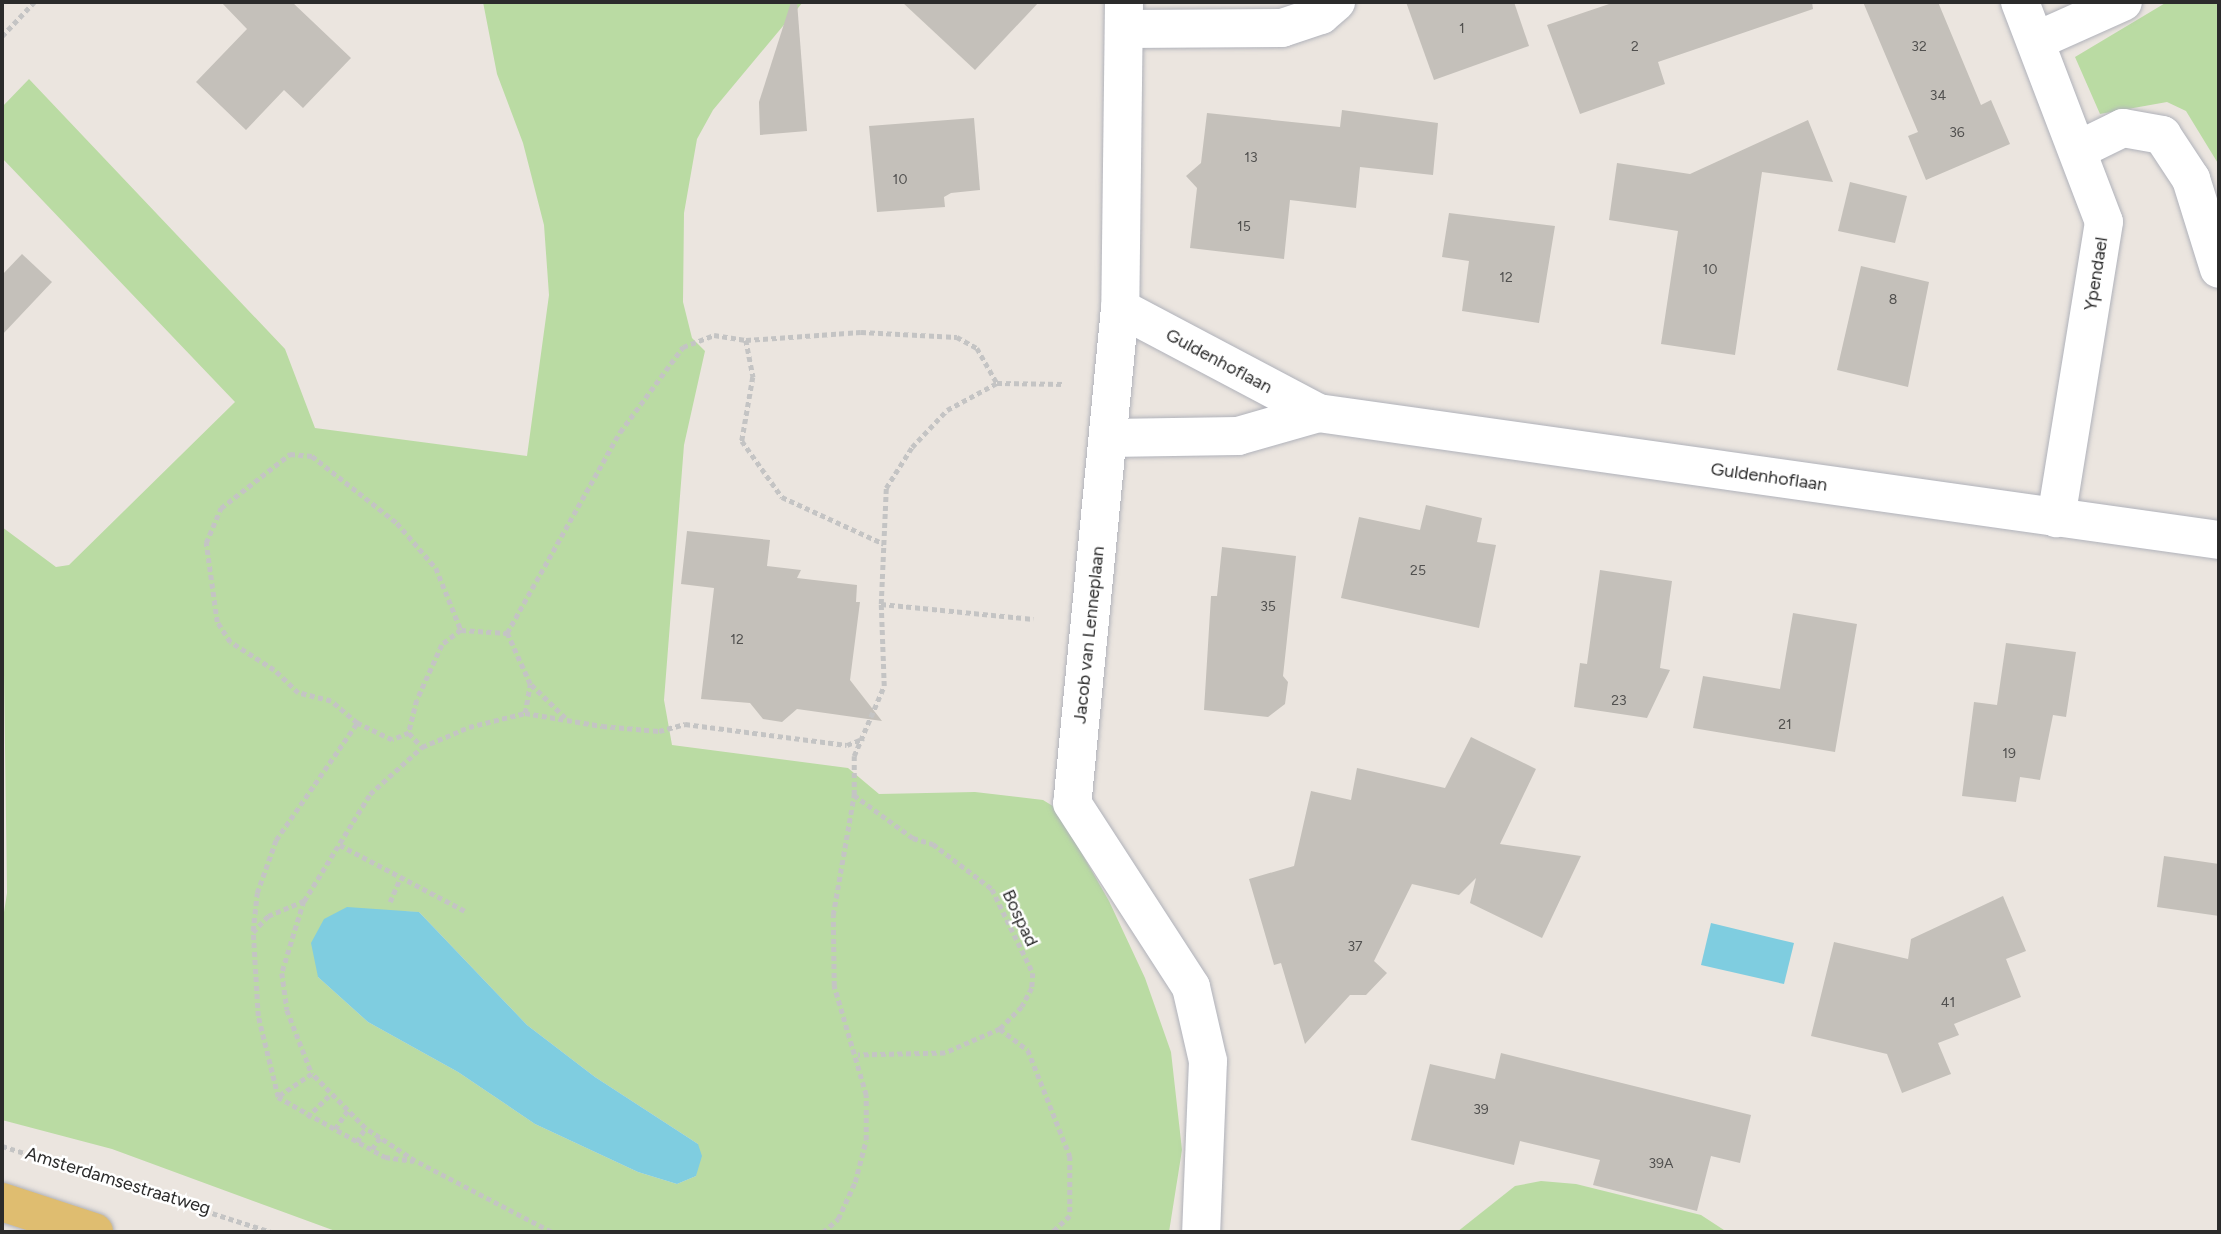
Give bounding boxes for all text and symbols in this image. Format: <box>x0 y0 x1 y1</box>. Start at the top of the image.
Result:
house number: 1 <box>1459 21 1465 37</box>
house number: 2 <box>1631 39 1639 55</box>
house number: 32 <box>1911 39 1927 55</box>
house number: 34 <box>1930 88 1946 104</box>
house number: 36 <box>1949 125 1965 141</box>
house number: 13 <box>1244 150 1258 166</box>
house number: 10 <box>893 172 907 188</box>
house number: 15 <box>1237 219 1251 235</box>
street label: Ypendael <box>2080 236 2112 312</box>
house number: 10 <box>1703 262 1717 278</box>
house number: 12 <box>1499 270 1513 286</box>
house number: 8 <box>1889 292 1897 308</box>
street label: Guldenhoflaan <box>1162 324 1276 398</box>
street label: Guldenhoflaan <box>1709 458 1829 496</box>
street label: Jacob van Lenneplaan <box>1069 545 1109 725</box>
house number: 25 <box>1410 563 1426 579</box>
house number: 35 <box>1260 599 1276 615</box>
house number: 12 <box>730 632 744 648</box>
house number: 23 <box>1611 693 1627 709</box>
house number: 21 <box>1778 717 1792 733</box>
house number: 19 <box>2002 746 2016 762</box>
street label: Bospad <box>997 886 1043 950</box>
house number: 37 <box>1347 939 1363 955</box>
house number: 41 <box>1941 995 1955 1011</box>
house number: 39 <box>1473 1102 1489 1118</box>
street label: Amsterdamsestraatweg <box>23 1143 213 1219</box>
house number: 39A <box>1648 1156 1674 1172</box>

